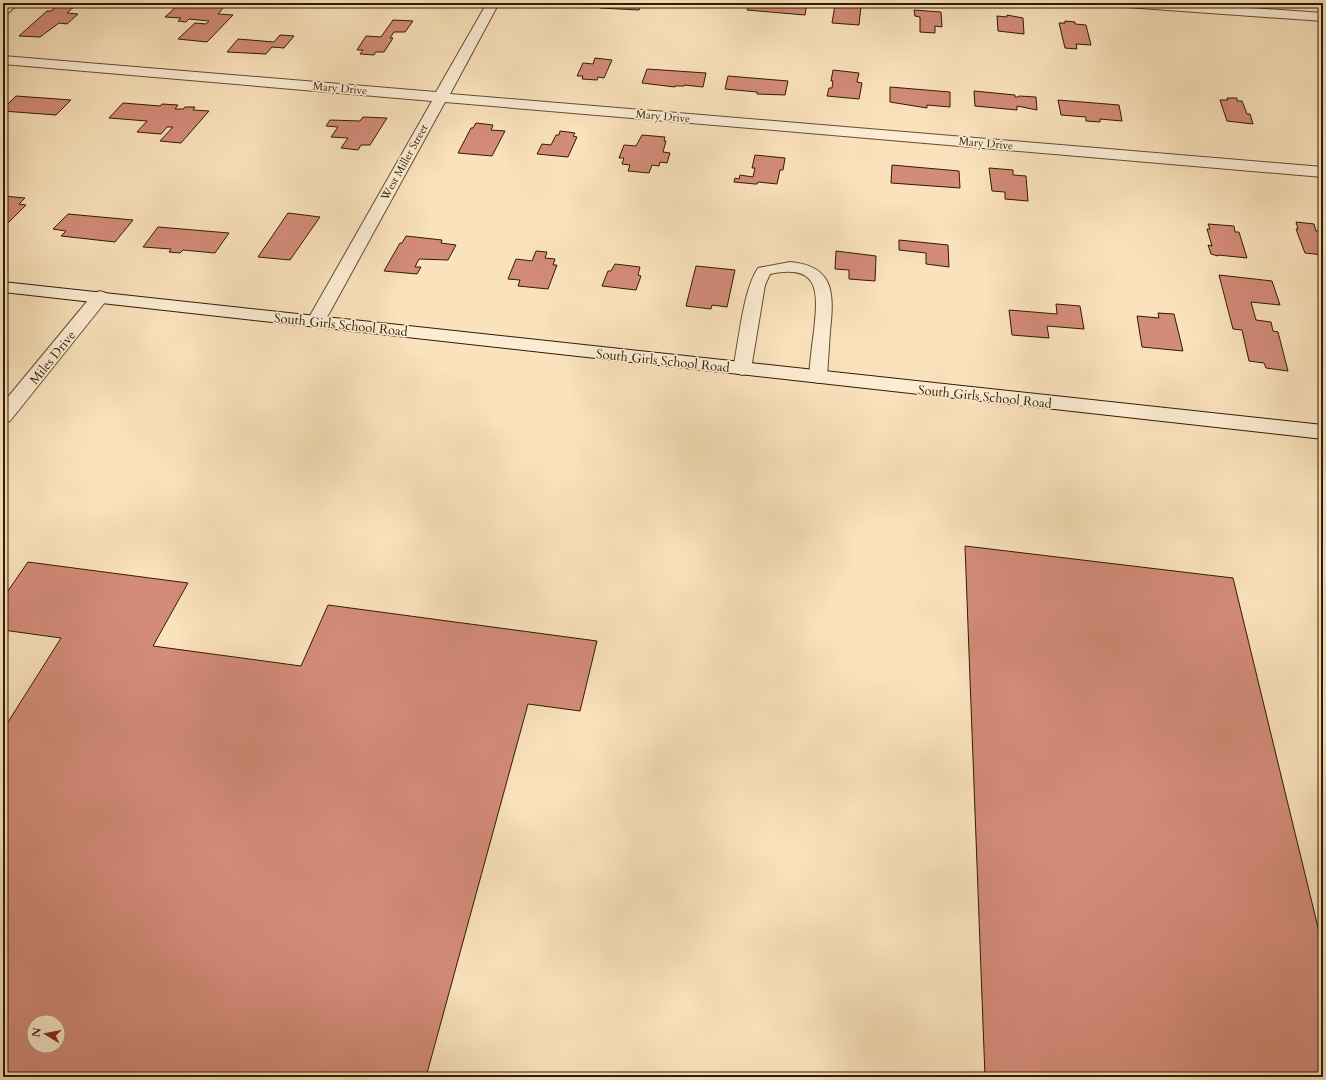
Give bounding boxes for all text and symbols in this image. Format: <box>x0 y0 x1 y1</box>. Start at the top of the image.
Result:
street label: Mary Drive <box>312 79 368 98</box>
street label: Mary Drive <box>635 107 691 126</box>
street label: West Miller Street <box>377 121 432 204</box>
street label: Mary Drive <box>958 134 1014 153</box>
street label: South Girls School Road <box>273 309 409 341</box>
street label: Miles Drive <box>26 327 80 388</box>
street label: South Girls School Road <box>595 345 731 377</box>
street label: South Girls School Road <box>917 381 1053 413</box>
north arrow <box>26 1014 66 1054</box>
text: N <box>28 1026 45 1038</box>

